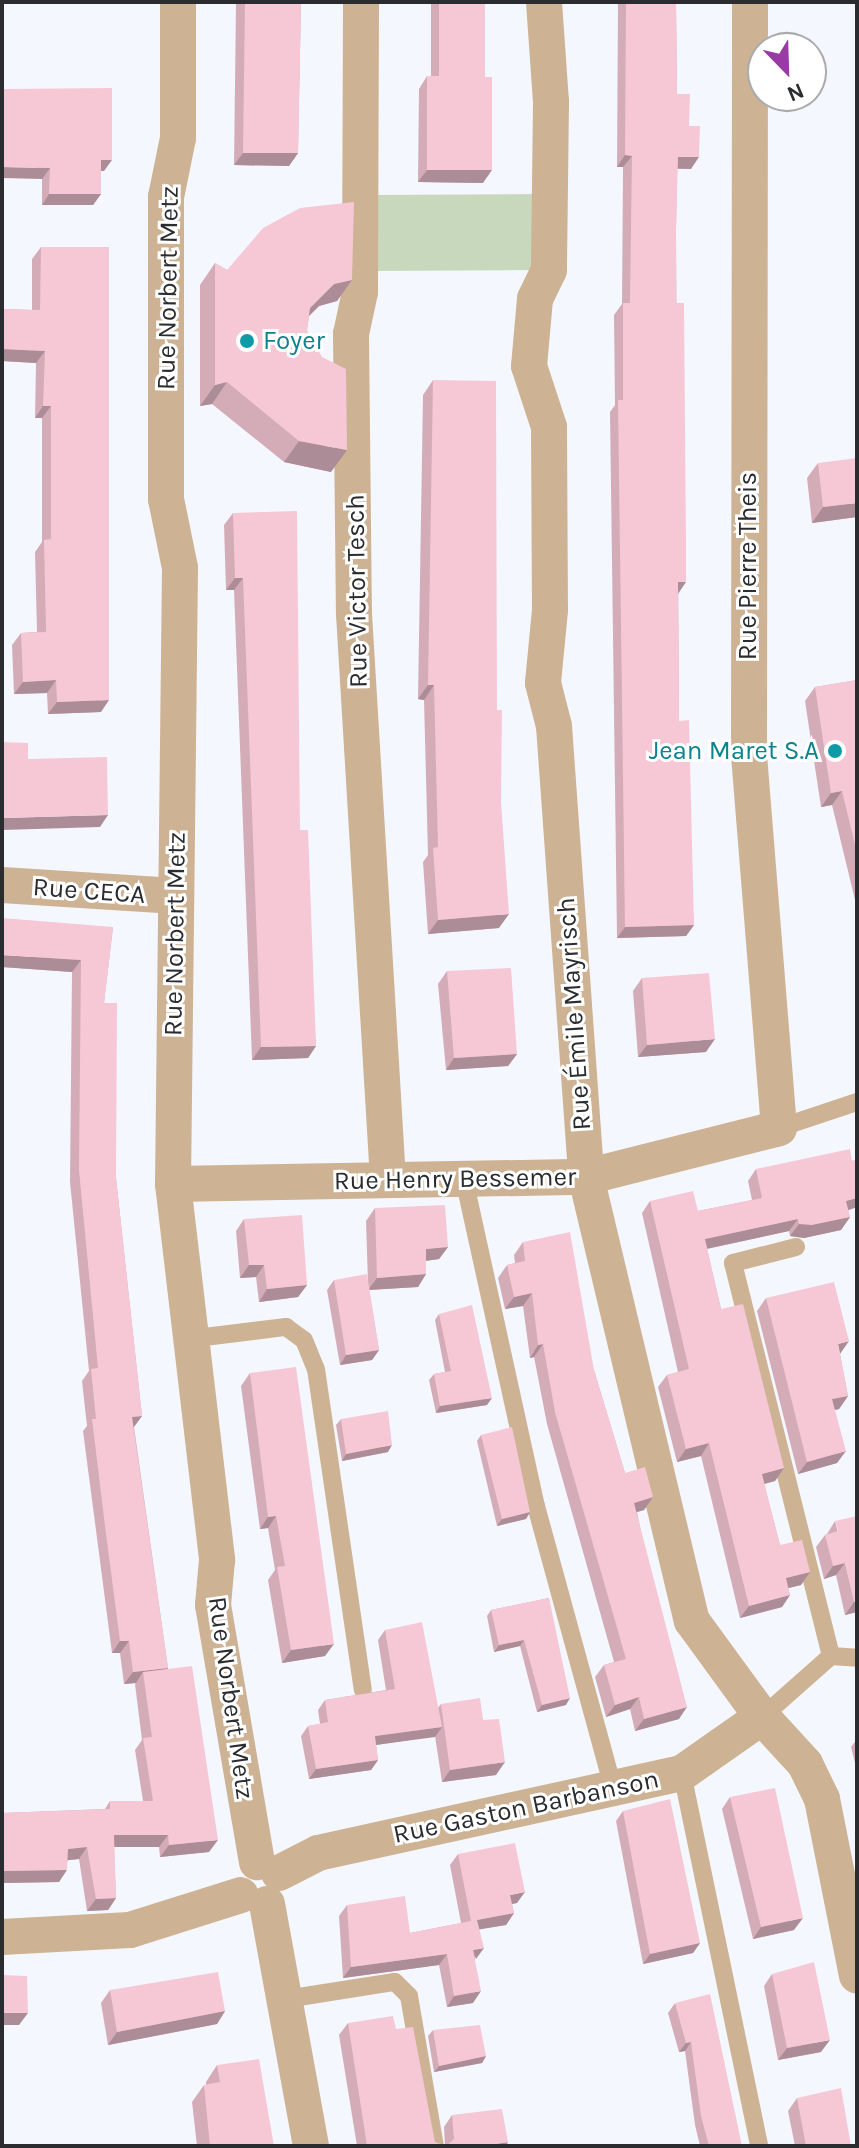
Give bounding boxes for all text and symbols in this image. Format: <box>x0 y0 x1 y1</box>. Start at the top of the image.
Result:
north arrow <box>747 32 827 112</box>
text: N <box>783 77 808 107</box>
street label: Rue Norbert Metz <box>151 186 185 390</box>
place label: Foyer <box>263 325 325 357</box>
marker: Foyer <box>238 332 256 350</box>
street label: Rue Pierre Theis <box>732 472 764 660</box>
street label: Rue Victor Tesch <box>340 494 374 688</box>
place label: Jean Maret S.A <box>649 735 819 767</box>
marker: Jean Maret S.A <box>826 742 844 760</box>
street label: Rue Norbert Metz <box>158 832 192 1036</box>
street label: Rue CECA <box>32 872 146 910</box>
street label: Rue Émile Mayrisch <box>550 897 598 1131</box>
street label: Rue Henry Bessemer <box>333 1161 577 1197</box>
street label: Rue Norbert Metz <box>201 1595 261 1801</box>
street label: Rue Gaston Barbanson <box>390 1764 662 1850</box>

